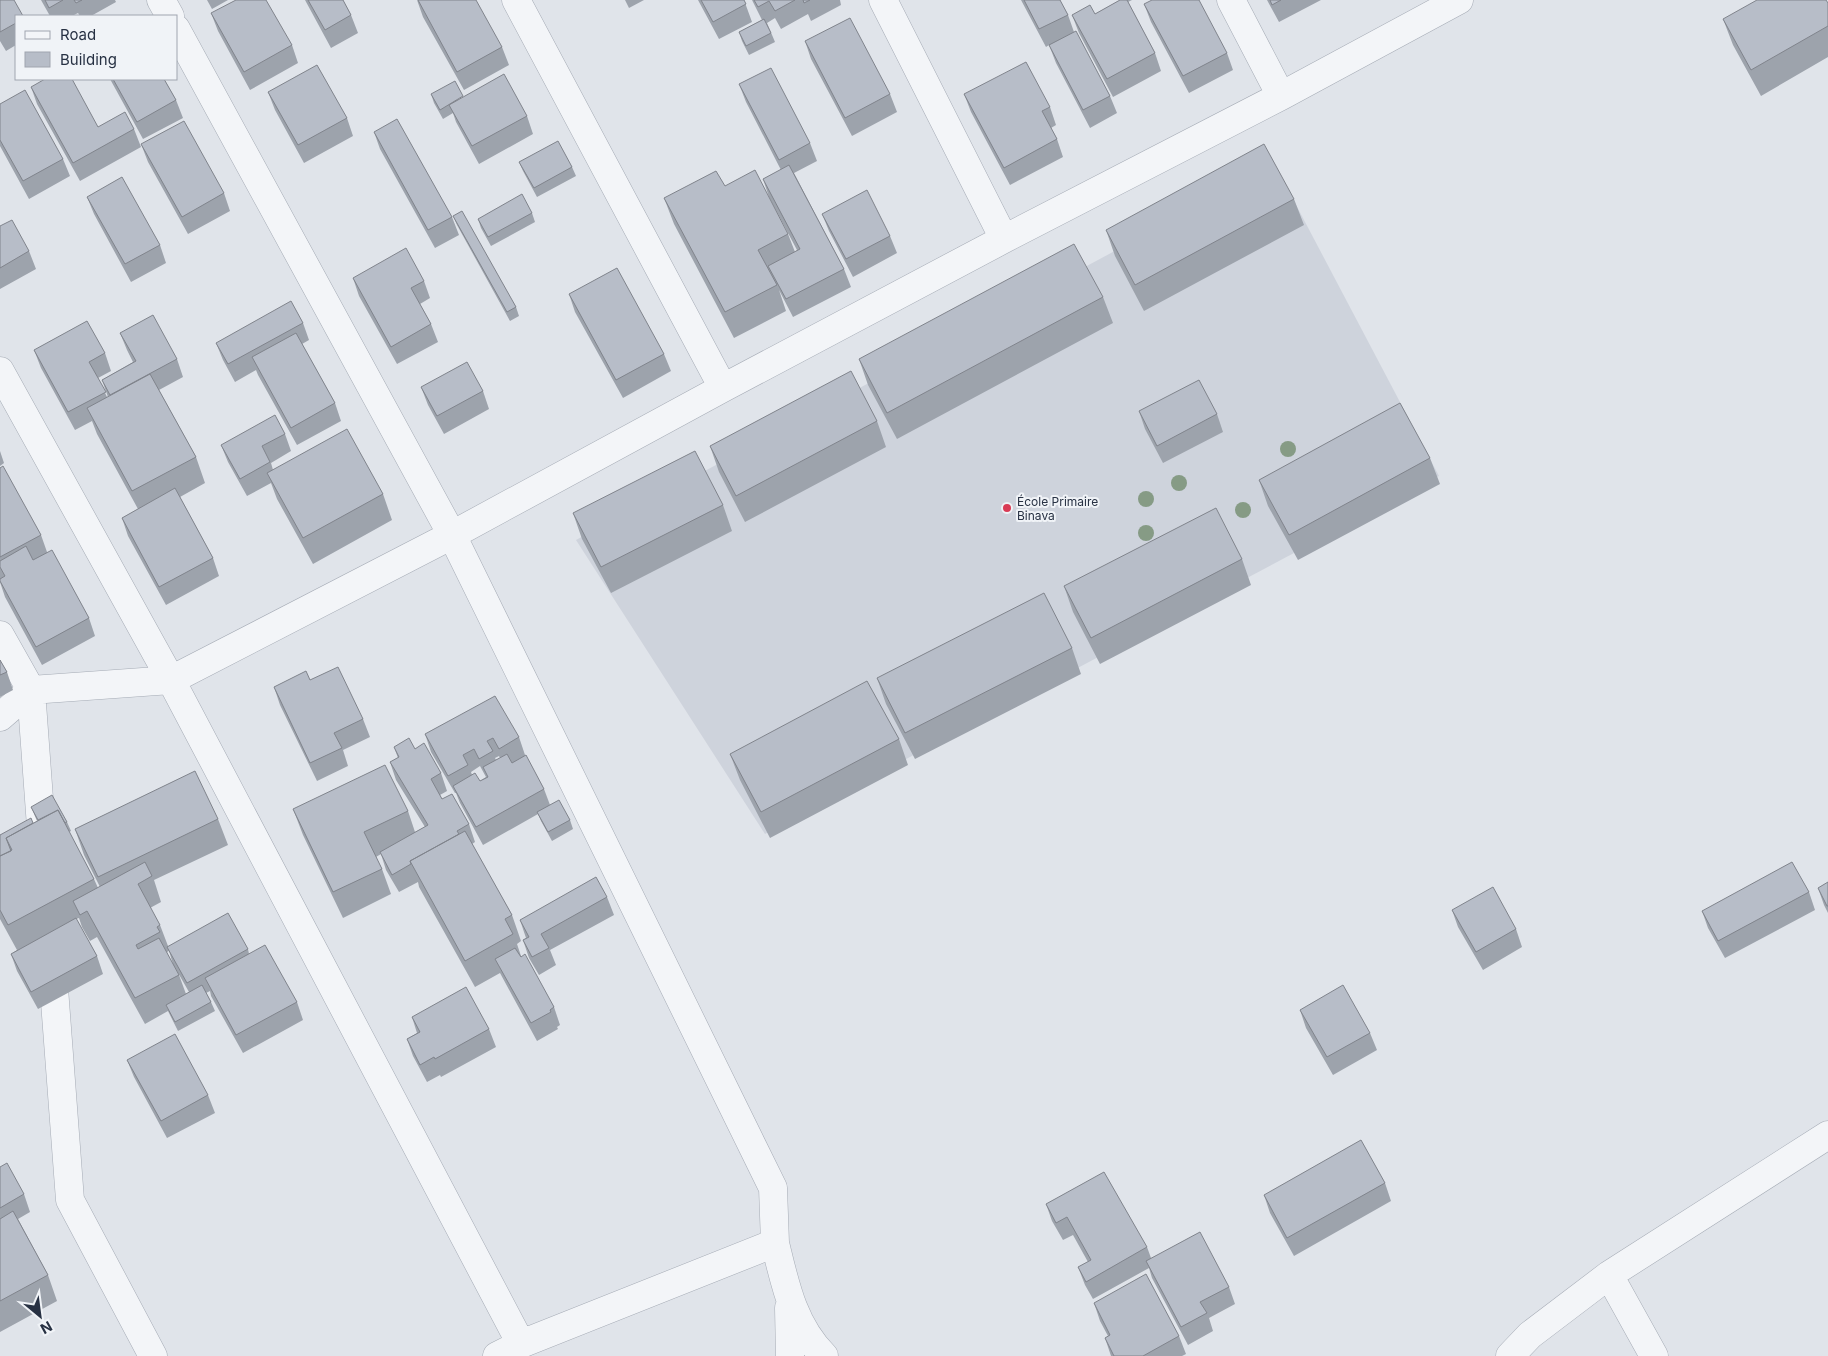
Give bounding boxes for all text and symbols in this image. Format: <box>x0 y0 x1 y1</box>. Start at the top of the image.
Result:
legend <box>15 15 178 80</box>
text: Road <box>60 25 96 44</box>
text: Building <box>60 50 117 69</box>
place label: École Primaire Binava <box>1017 494 1098 523</box>
marker: École Primaire Binava <box>1001 502 1013 514</box>
north arrow <box>15 1291 65 1341</box>
text: N <box>38 1318 55 1338</box>

